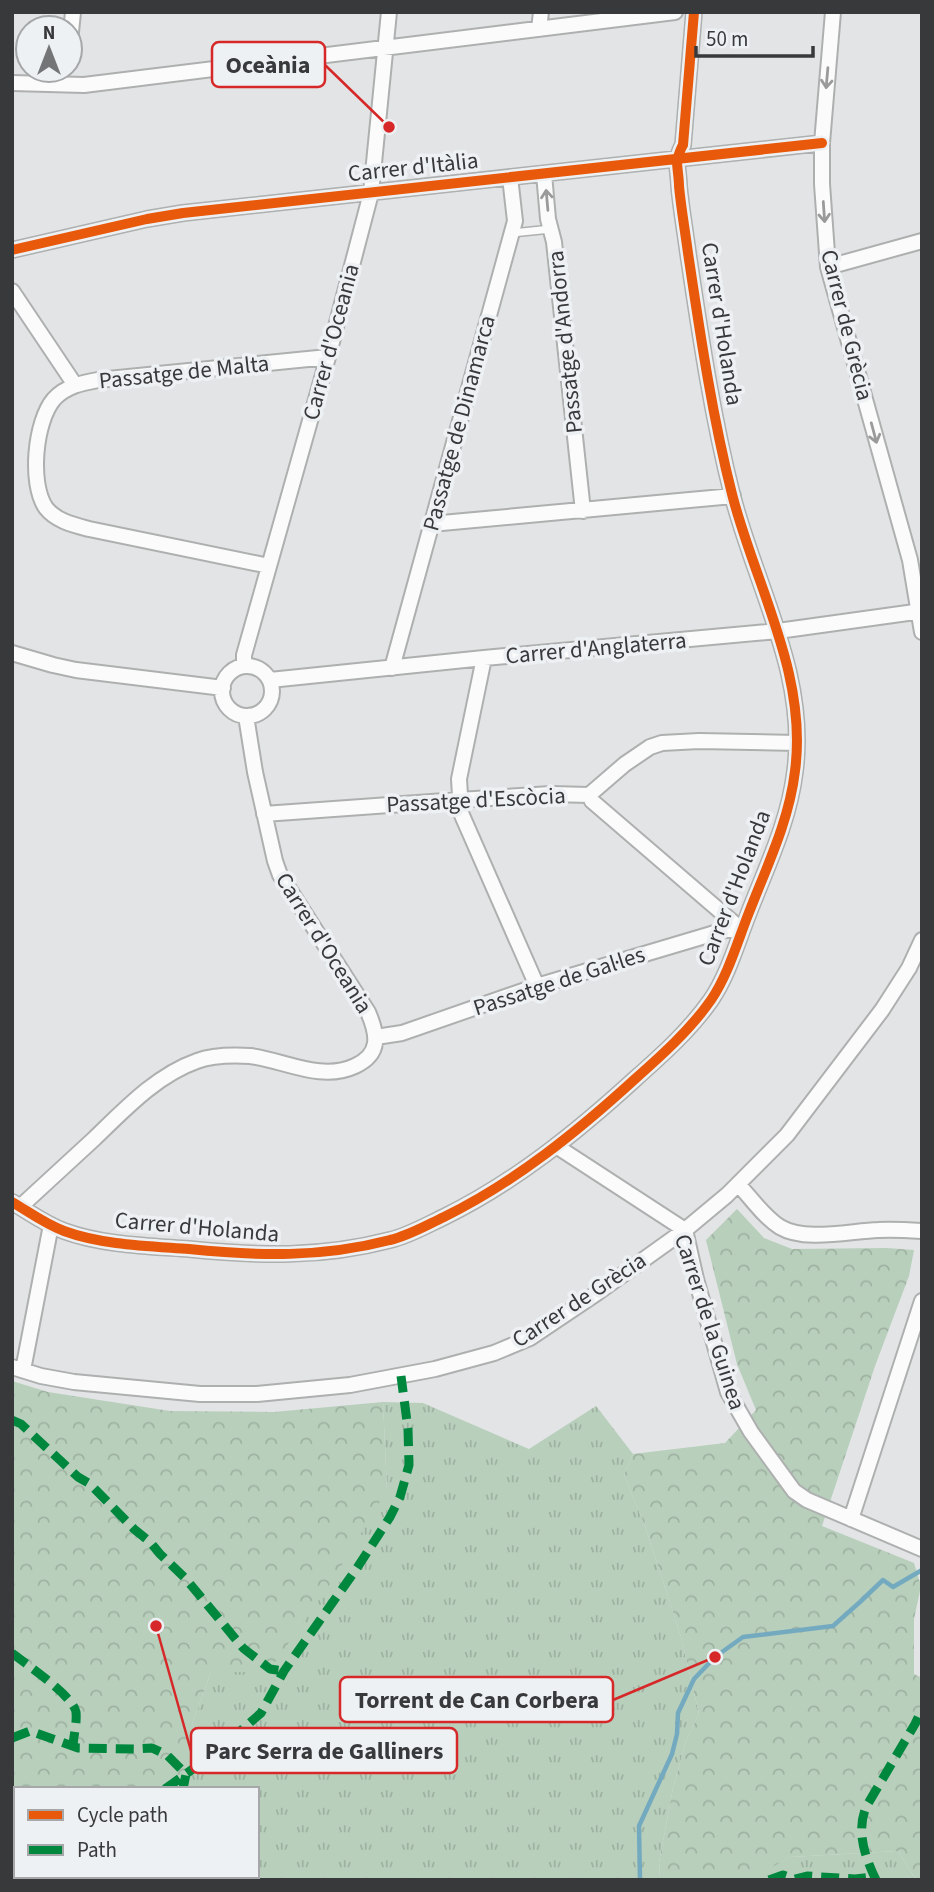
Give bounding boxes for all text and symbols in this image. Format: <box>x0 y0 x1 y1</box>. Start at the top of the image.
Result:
north arrow <box>14 14 84 84</box>
scale bar <box>696 14 813 58</box>
text: N <box>43 20 55 47</box>
text: 50 m <box>706 24 748 54</box>
callout: Oceània <box>212 42 325 87</box>
text: Oceània <box>226 48 310 83</box>
one-way arrow <box>820 66 833 89</box>
street label: Carrer d'Itàlia <box>346 144 480 190</box>
one-way arrow <box>540 189 553 212</box>
one-way arrow <box>818 200 831 222</box>
street label: Carrer d'Holanda <box>693 240 751 408</box>
street label: Carrer de Grècia <box>812 246 882 404</box>
street label: Passatge d'Andorra <box>539 249 591 435</box>
street label: Carrer d'Oceania <box>294 260 368 424</box>
street label: Passatge de Dinamarca <box>414 311 504 535</box>
street label: Passatge de Malta <box>97 347 271 397</box>
one-way arrow <box>868 421 881 443</box>
street label: Carrer d'Anglaterra <box>504 624 688 672</box>
street label: Passatge d'Escòcia <box>386 779 566 821</box>
street label: Carrer d'Holanda <box>689 805 779 971</box>
street label: Carrer d'Oceania <box>267 866 381 1020</box>
street label: Passatge de Gal·les <box>469 938 649 1024</box>
street label: Carrer d'Holanda <box>113 1203 281 1251</box>
street label: Carrer de la Guinea <box>666 1230 754 1414</box>
street label: Carrer de Grècia <box>505 1244 653 1356</box>
callout: Torrent de Can Corbera <box>340 1677 613 1722</box>
text: Torrent de Can Corbera <box>355 1683 599 1718</box>
callout: Parc Serra de Galliners <box>191 1728 457 1773</box>
text: Parc Serra de Galliners <box>205 1734 443 1769</box>
legend <box>14 1787 259 1878</box>
text: Cycle path <box>77 1800 168 1830</box>
text: Path <box>77 1835 117 1865</box>

